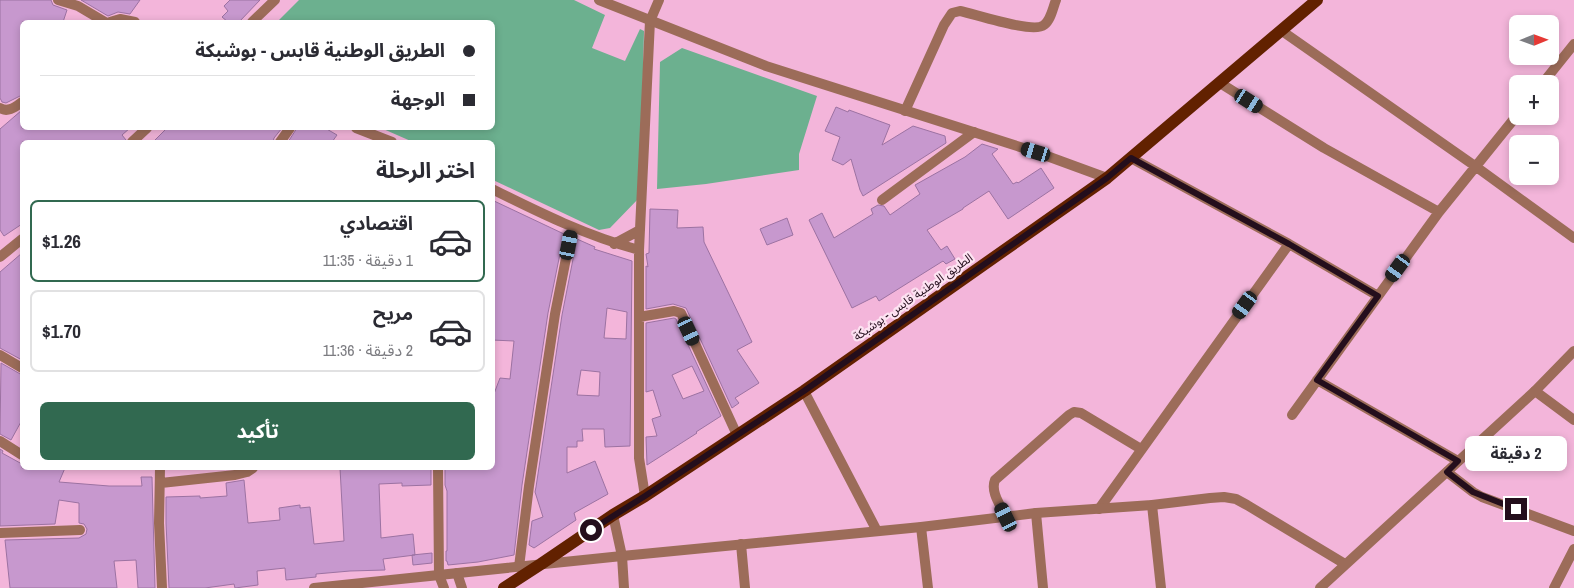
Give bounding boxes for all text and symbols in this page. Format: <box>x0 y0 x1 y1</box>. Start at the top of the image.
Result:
north arrow <box>1509 15 1559 65</box>
map controls <box>1509 15 1559 185</box>
text: الطريق الوطنية قابس - بوشبكة <box>195 37 445 63</box>
button: + <box>1509 75 1559 125</box>
text: الوجهة <box>391 86 445 112</box>
car <box>1232 87 1265 115</box>
button: − <box>1509 135 1559 185</box>
car <box>1019 140 1052 164</box>
text: اختر الرحلة <box>376 155 475 185</box>
text: اقتصادي <box>340 210 413 236</box>
icon: car <box>428 219 473 264</box>
text: $1.26 <box>42 228 81 254</box>
car <box>558 229 579 261</box>
text: 1 دقيقة · 11:35 <box>323 249 413 271</box>
street label: الطريق الوطنية قابس - بوشبكة <box>850 250 976 344</box>
car <box>1383 251 1412 285</box>
car <box>1230 288 1259 322</box>
text: مريح <box>373 300 413 326</box>
icon: car <box>428 309 473 354</box>
car <box>675 314 702 348</box>
text: $1.70 <box>42 318 81 344</box>
text: 2 دقيقة · 11:36 <box>323 339 413 361</box>
button: تأكيد <box>40 402 475 460</box>
callout: 2 دقيقة <box>1465 436 1567 472</box>
text: 2 دقيقة <box>1490 442 1542 464</box>
route end <box>1505 498 1527 520</box>
car <box>992 500 1019 534</box>
route start <box>580 519 602 541</box>

